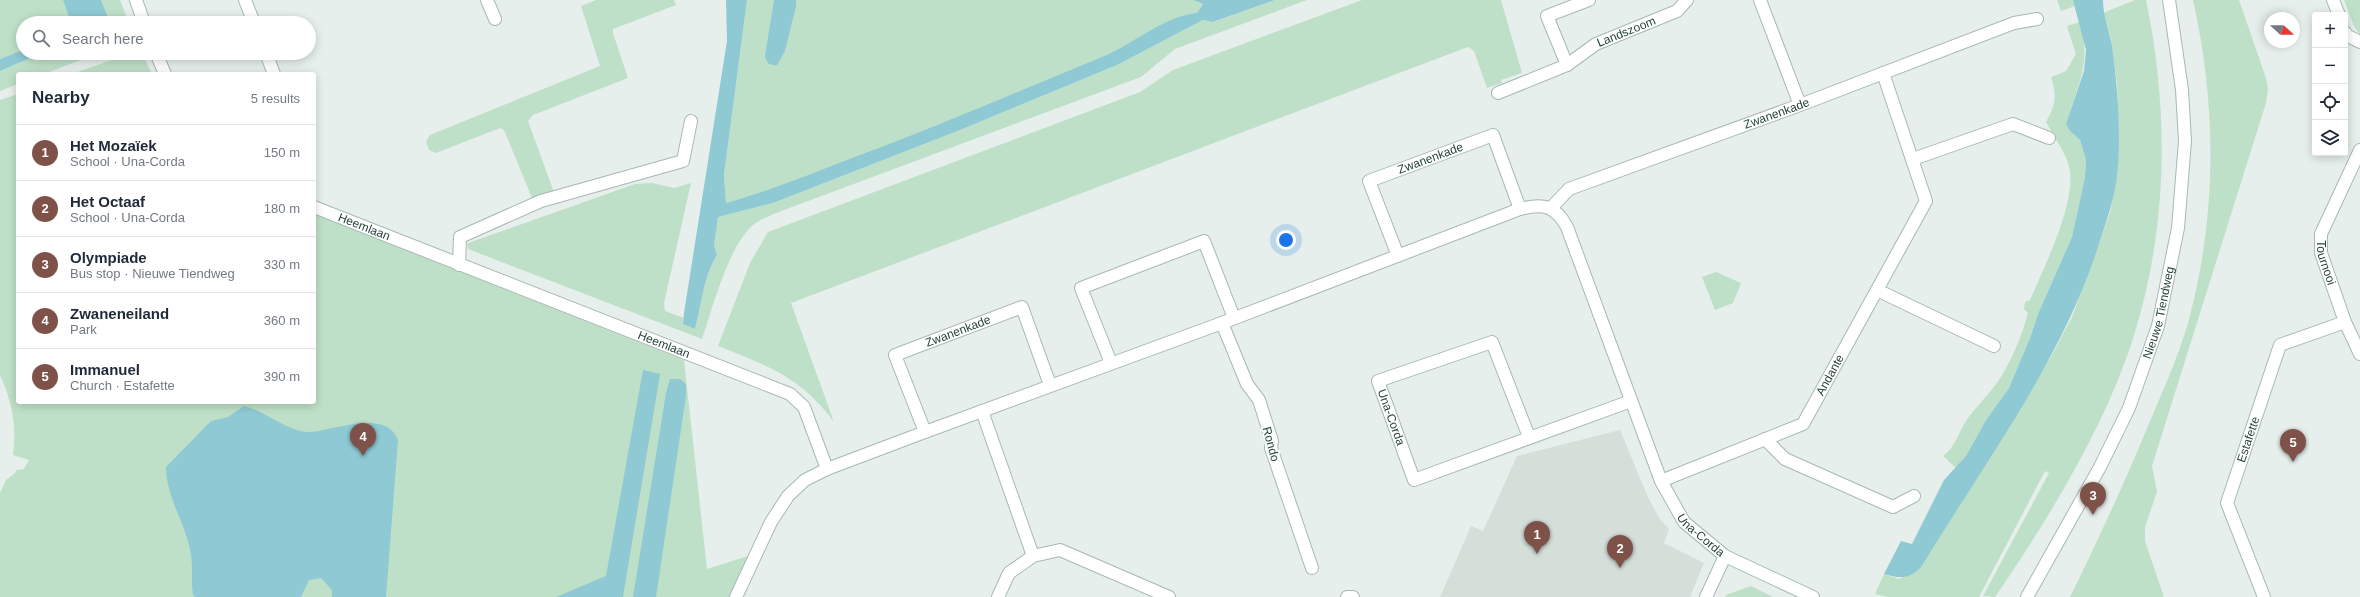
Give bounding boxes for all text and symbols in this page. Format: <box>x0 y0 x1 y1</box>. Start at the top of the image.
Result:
north arrow <box>2264 12 2300 48</box>
map controls <box>2312 12 2348 156</box>
button: + <box>2312 12 2348 48</box>
street label: Landszoom <box>1595 13 1658 50</box>
search box <box>16 16 316 60</box>
icon: search <box>30 27 52 49</box>
text: Search here <box>62 30 144 47</box>
button: − <box>2312 48 2348 84</box>
button: locate <box>2312 84 2348 120</box>
text: Nearby <box>32 88 90 107</box>
text: 5 results <box>251 91 300 106</box>
street label: Zwanenkade <box>1742 95 1812 132</box>
button: layers <box>2312 120 2348 156</box>
text: Het Mozaïek <box>70 137 157 154</box>
street label: Zwanenkade <box>1396 140 1465 177</box>
text: 1 <box>41 145 49 160</box>
text: 150 m <box>264 145 300 160</box>
text: School · Una-Corda <box>70 154 185 169</box>
text: Het Octaaf <box>70 193 145 210</box>
text: 2 <box>41 201 49 216</box>
text: 180 m <box>264 201 300 216</box>
text: School · Una-Corda <box>70 210 185 225</box>
street label: Heemlaan <box>336 210 392 243</box>
your location <box>1276 230 1296 250</box>
street label: Tournooi <box>2314 240 2339 287</box>
text: Olympiade <box>70 249 147 266</box>
text: 3 <box>41 257 49 272</box>
text: 330 m <box>264 257 300 272</box>
street label: Nieuwe Tiendweg <box>2140 265 2177 361</box>
text: Bus stop · Nieuwe Tiendweg <box>70 266 235 281</box>
text: Zwaneneiland <box>70 305 169 322</box>
street label: Zwanenkade <box>923 312 993 350</box>
text: 4 <box>41 313 49 328</box>
text: 360 m <box>264 313 300 328</box>
text: Park <box>70 322 97 337</box>
street label: Heemlaan <box>636 328 692 361</box>
street label: Andante <box>1813 352 1847 398</box>
text: Immanuel <box>70 361 140 378</box>
text: 5 <box>41 369 49 384</box>
text: 390 m <box>264 369 300 384</box>
text: Church · Estafette <box>70 378 175 393</box>
street label: Una-Corda <box>1375 387 1408 448</box>
street label: Estafette <box>2234 414 2263 464</box>
pin: 4 <box>350 423 376 456</box>
street label: Rondo <box>1260 425 1282 463</box>
pin: 5 <box>2280 429 2306 462</box>
pin: 3 <box>2080 482 2106 515</box>
street label: Una-Corda <box>1674 511 1728 560</box>
pin: 1 <box>1524 521 1550 554</box>
pin: 2 <box>1607 535 1633 568</box>

